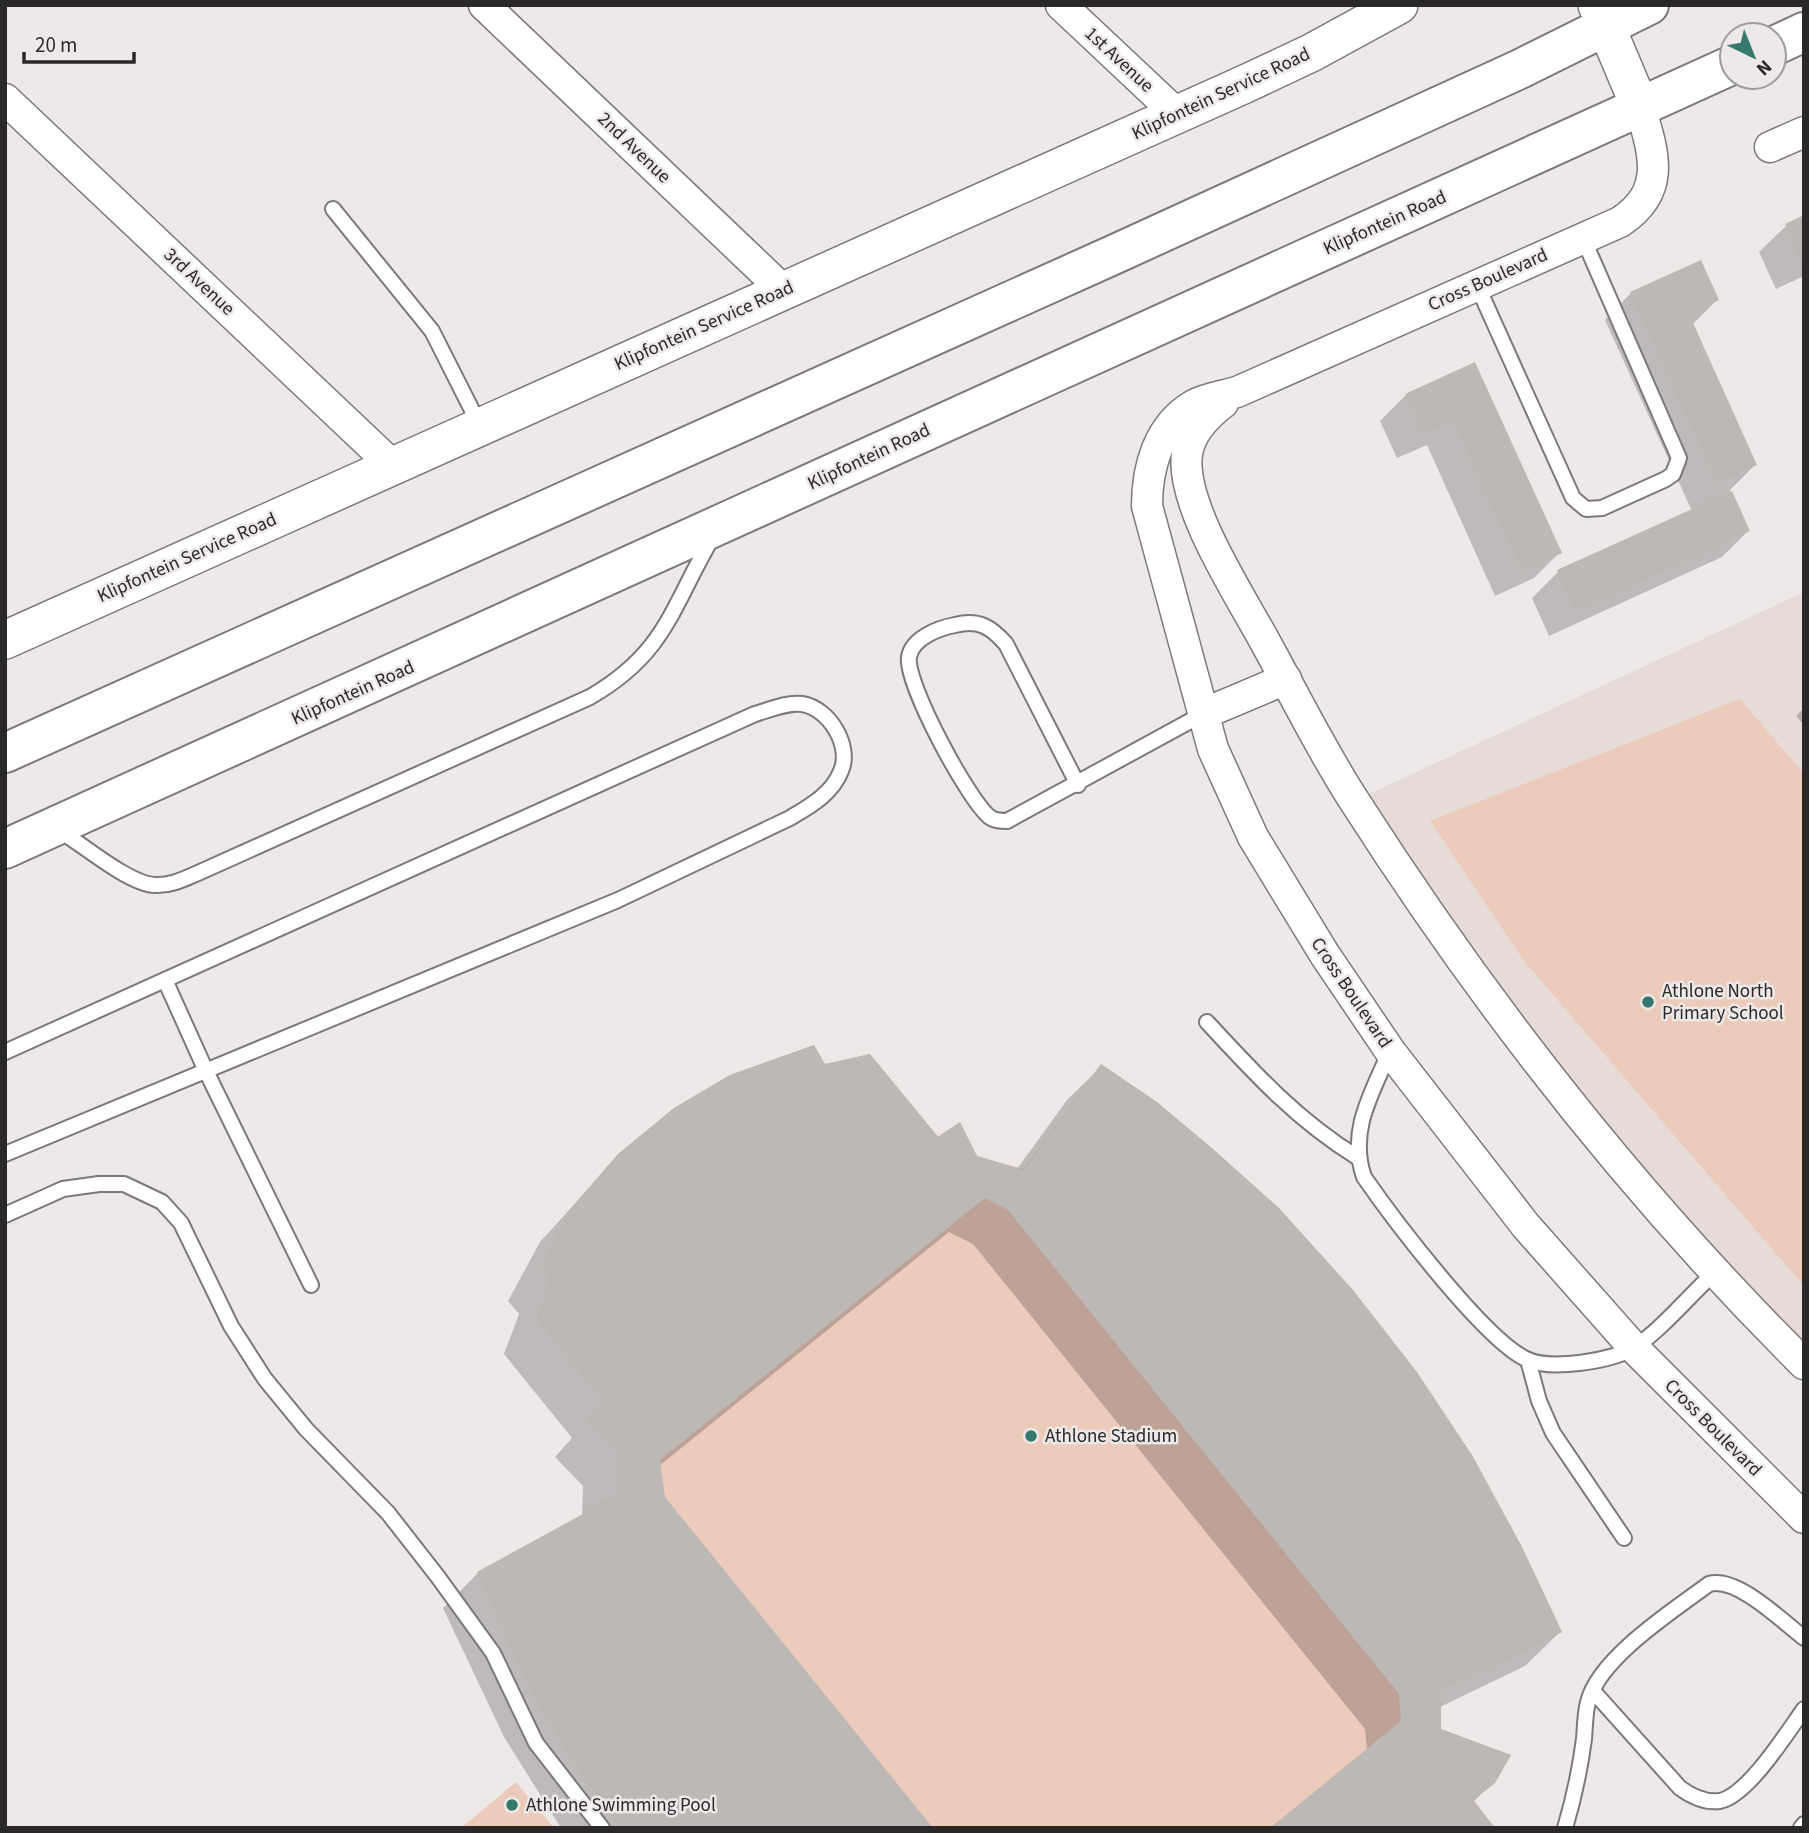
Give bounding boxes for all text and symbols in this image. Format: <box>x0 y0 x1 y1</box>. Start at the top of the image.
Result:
scale bar <box>24 21 135 65</box>
street label: 1st Avenue <box>1078 21 1160 99</box>
north arrow <box>1718 21 1788 91</box>
text: 20 m <box>35 30 77 60</box>
street label: Klipfontein Service Road <box>1127 41 1315 147</box>
text: N <box>1750 53 1777 82</box>
street label: 2nd Avenue <box>591 106 677 190</box>
street label: Klipfontein Road <box>1319 184 1451 262</box>
street label: 3rd Avenue <box>157 242 241 322</box>
street label: Cross Boulevard <box>1424 242 1552 318</box>
street label: Klipfontein Service Road <box>610 274 798 378</box>
street label: Klipfontein Road <box>803 417 935 497</box>
street label: Klipfontein Service Road <box>93 506 281 610</box>
street label: Klipfontein Road <box>287 654 419 732</box>
street label: Cross Boulevard <box>1304 932 1398 1054</box>
place label: Athlone North Primary School <box>1662 978 1784 1027</box>
marker: Athlone North Primary School <box>1640 994 1656 1010</box>
street label: Cross Boulevard <box>1658 1373 1768 1483</box>
place label: Athlone Stadium <box>1045 1423 1177 1450</box>
marker: Athlone Stadium <box>1023 1428 1039 1444</box>
place label: Athlone Swimming Pool <box>526 1792 716 1819</box>
marker: Athlone Swimming Pool <box>504 1797 520 1813</box>

